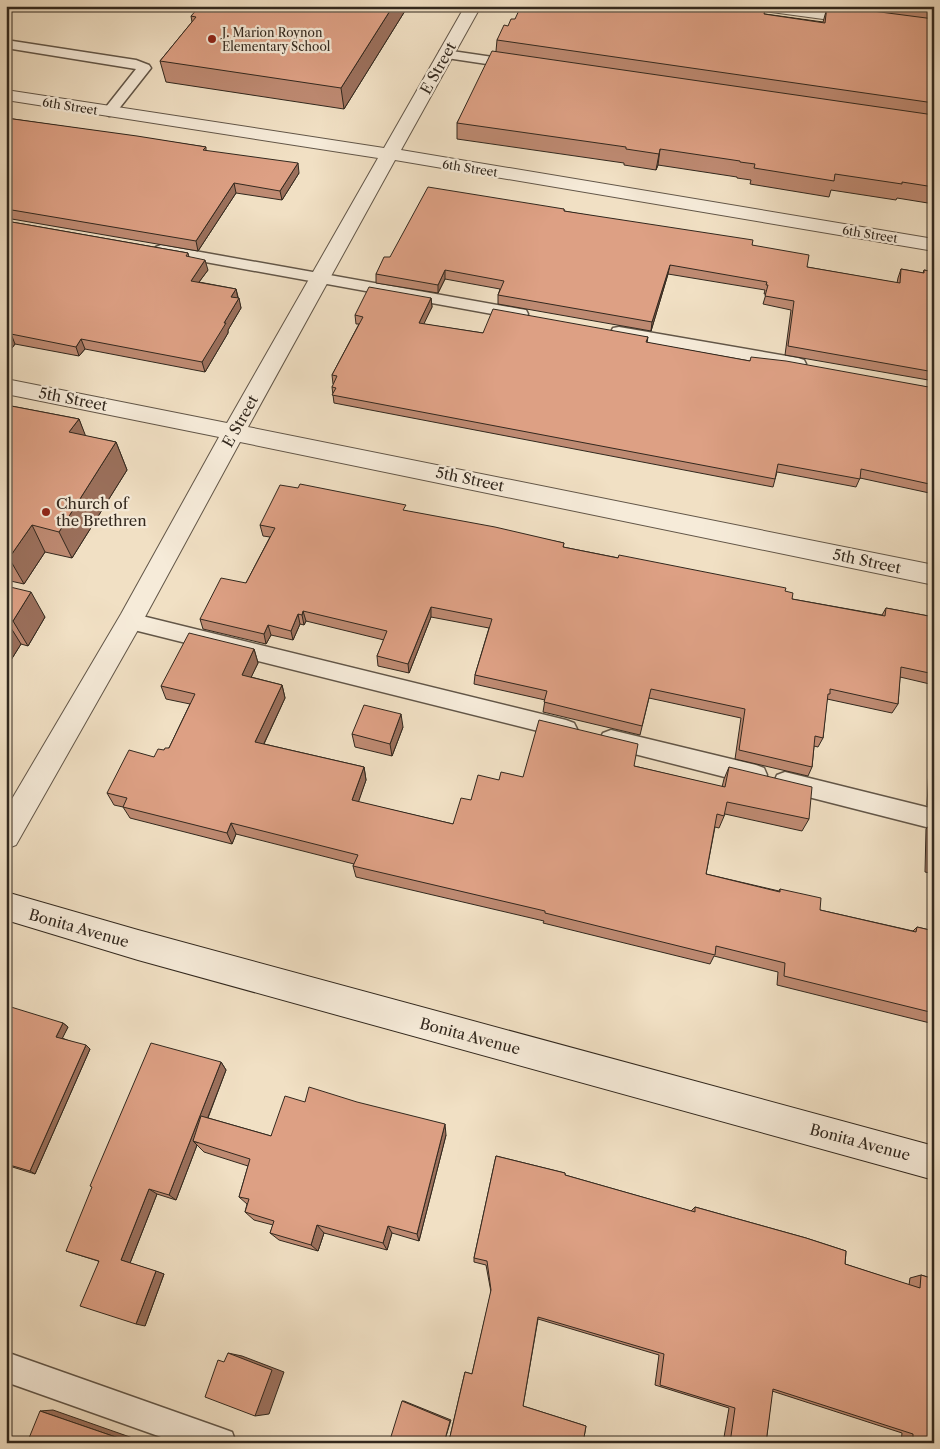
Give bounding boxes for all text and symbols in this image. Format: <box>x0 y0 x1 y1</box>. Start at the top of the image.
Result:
place label: J. Marion Roynon Elementary School <box>220 25 331 54</box>
marker: J. Marion Roynon Elementary School <box>206 33 218 45</box>
street label: E Street <box>416 38 460 97</box>
street label: 6th Street <box>41 94 100 118</box>
street label: 6th Street <box>441 156 500 180</box>
street label: 6th Street <box>841 222 900 246</box>
street label: 5th Street <box>37 383 110 415</box>
street label: E Street <box>218 391 262 450</box>
street label: 5th Street <box>434 462 507 496</box>
place label: Church of the Brethren <box>56 494 147 530</box>
marker: Church of the Brethren <box>40 506 52 518</box>
street label: 5th Street <box>831 544 904 578</box>
street label: Bonita Avenue <box>27 905 131 951</box>
street label: Bonita Avenue <box>418 1013 522 1059</box>
street label: Bonita Avenue <box>808 1119 912 1165</box>

